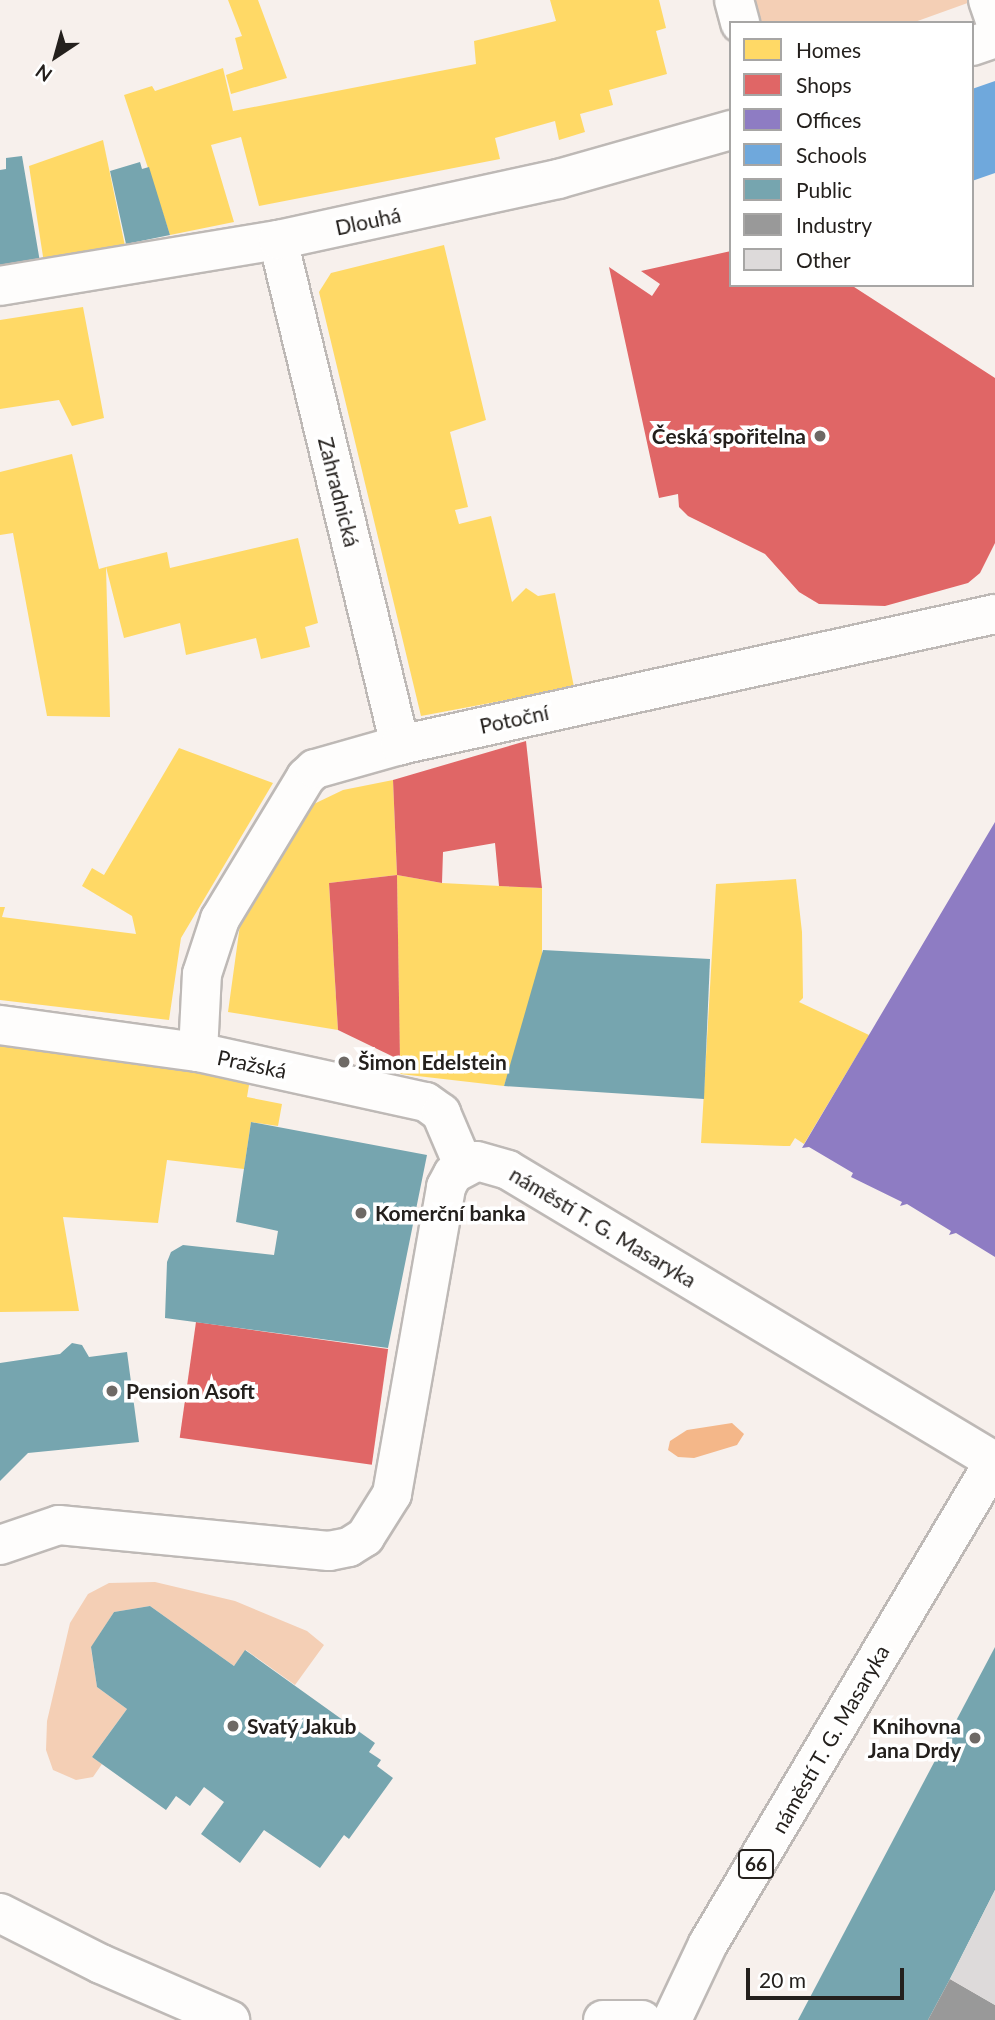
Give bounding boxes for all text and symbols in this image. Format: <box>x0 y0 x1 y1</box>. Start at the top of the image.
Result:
north arrow <box>21 21 91 91</box>
legend <box>729 21 974 287</box>
text: Homes <box>796 37 861 62</box>
text: N <box>31 60 56 87</box>
text: Shops <box>796 72 852 97</box>
text: Offices <box>796 107 861 132</box>
text: Schools <box>796 142 867 167</box>
text: Public <box>796 177 852 202</box>
street label: Dlouhá <box>333 202 403 240</box>
text: Industry <box>796 212 872 237</box>
text: Other <box>796 247 851 272</box>
place label: Česká spořitelna <box>652 423 806 449</box>
marker: Česká spořitelna <box>812 428 828 444</box>
street label: Zahradnická <box>313 434 365 550</box>
street label: Potoční <box>477 699 551 739</box>
street label: Pražská <box>215 1044 289 1084</box>
place label: Šimon Edelstein <box>358 1049 507 1075</box>
marker: Šimon Edelstein <box>336 1054 352 1070</box>
street label: náměstí T. G. Masaryka <box>505 1161 701 1293</box>
place label: Komerční banka <box>375 1200 526 1226</box>
marker: Komerční banka <box>353 1205 369 1221</box>
place label: Pension Asoft <box>126 1378 256 1404</box>
marker: Pension Asoft <box>104 1383 120 1399</box>
street label: náměstí T. G. Masaryka <box>766 1640 894 1838</box>
place label: Svatý Jakub <box>247 1713 358 1739</box>
place label: Knihovna Jana Drdy <box>868 1713 961 1763</box>
marker: Svatý Jakub <box>225 1718 241 1734</box>
marker: Knihovna Jana Drdy <box>967 1730 983 1746</box>
road number: 66 <box>737 1848 775 1880</box>
scale bar <box>750 1954 908 1998</box>
text: 20 m <box>759 1967 806 1992</box>

